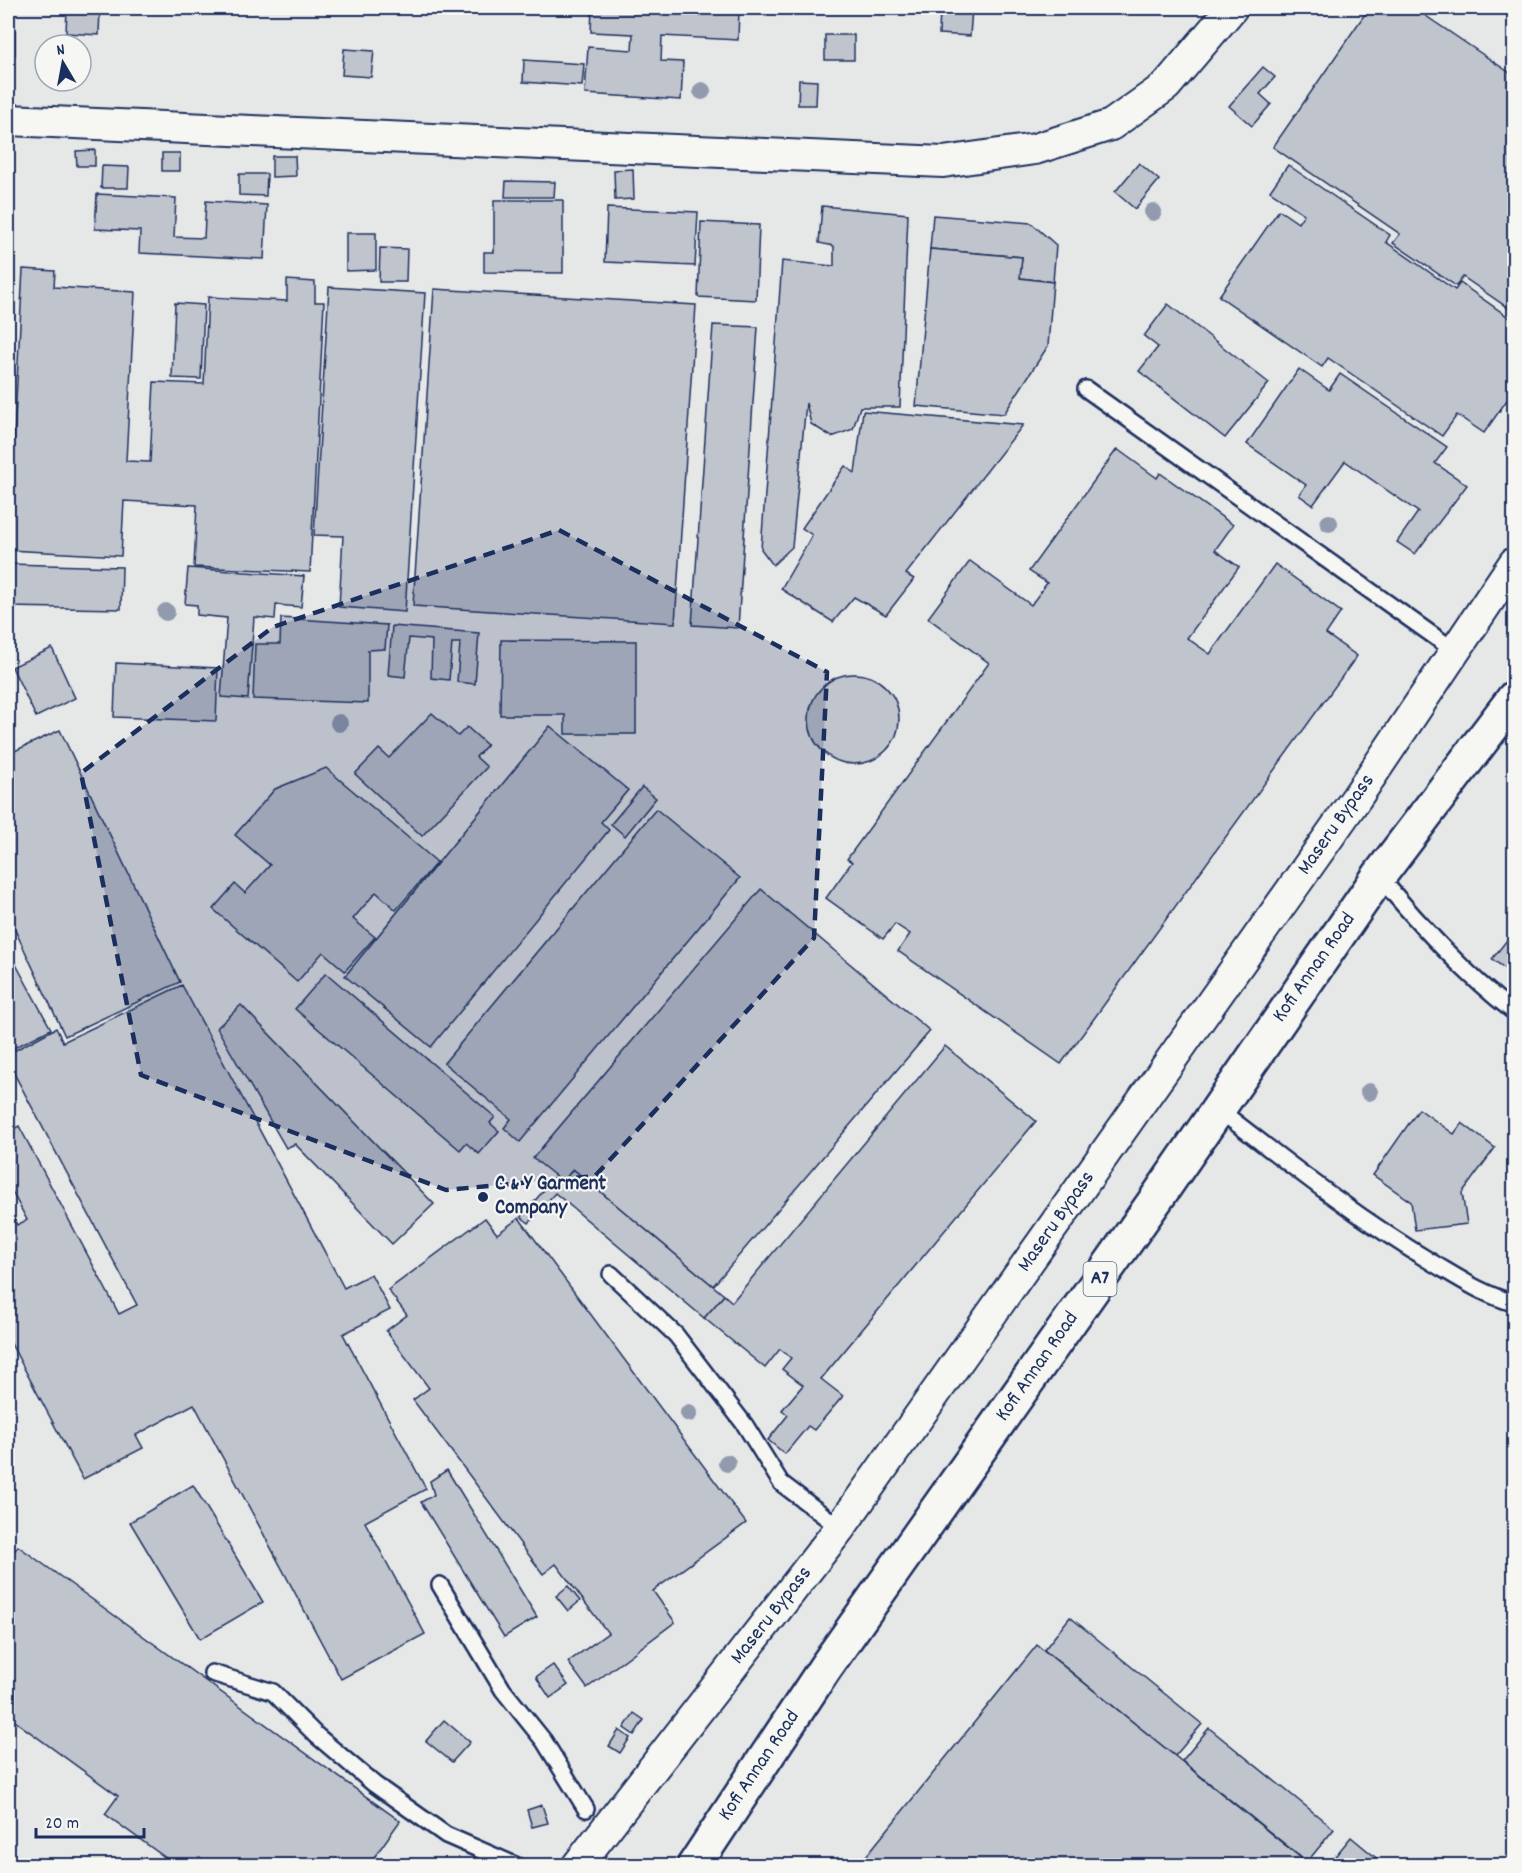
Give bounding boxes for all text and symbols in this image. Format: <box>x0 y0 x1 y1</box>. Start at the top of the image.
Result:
north arrow <box>33 33 93 93</box>
text: N <box>55 39 67 63</box>
street label: Maseru Bypass <box>1291 768 1383 882</box>
street label: Kofi Annan Road <box>1266 907 1364 1029</box>
street label: Maseru Bypass <box>1011 1165 1103 1279</box>
place label: C & Y Garment Company <box>495 1170 606 1224</box>
marker: C & Y Garment Company <box>476 1190 490 1204</box>
road number: A7 <box>1084 1262 1116 1296</box>
street label: Kofi Annan Road <box>989 1306 1087 1428</box>
street label: Maseru Bypass <box>724 1560 820 1672</box>
street label: Kofi Annan Road <box>712 1705 808 1827</box>
scale bar <box>36 1801 144 1839</box>
text: 20 m <box>45 1812 79 1837</box>

